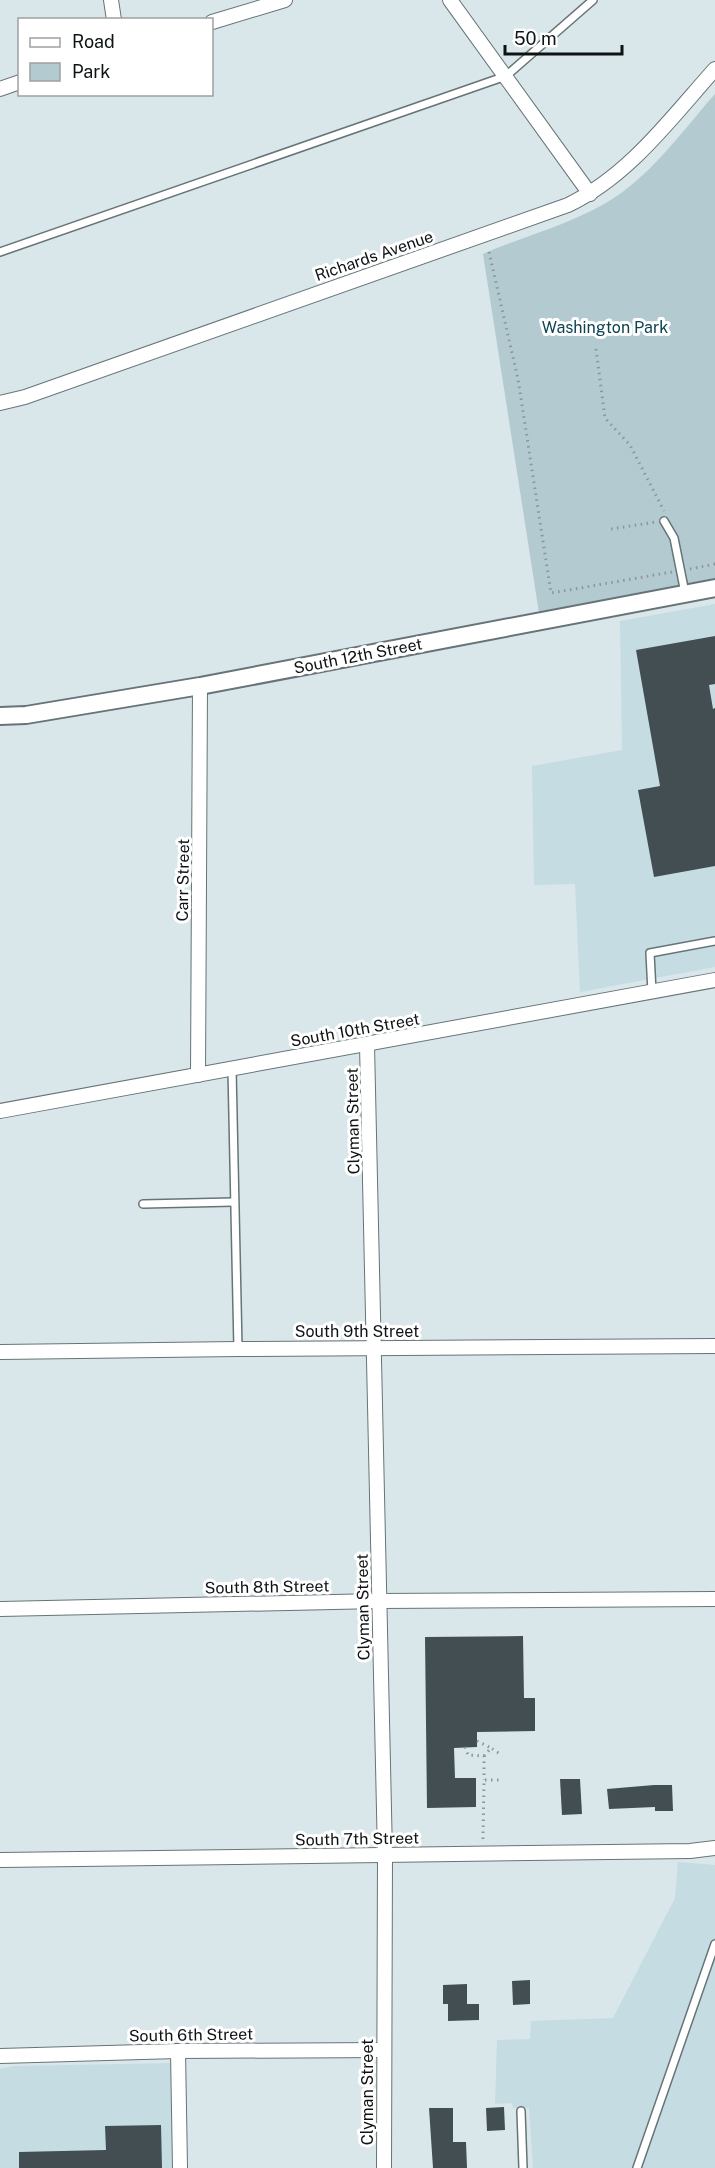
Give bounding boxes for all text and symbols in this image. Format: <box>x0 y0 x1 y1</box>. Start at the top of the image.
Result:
legend <box>18 18 213 96</box>
scale bar <box>505 18 622 56</box>
text: 50 m <box>514 28 557 49</box>
text: Road <box>72 31 115 52</box>
text: Park <box>72 61 110 82</box>
street label: Richards Avenue <box>312 227 436 285</box>
park label: Washington Park <box>542 318 668 337</box>
street label: South 12th Street <box>292 634 424 678</box>
street label: Carr Street <box>173 838 193 922</box>
street label: South 10th Street <box>289 1009 421 1051</box>
street label: Clyman Street <box>343 1068 363 1174</box>
street label: South 9th Street <box>295 1322 419 1341</box>
street label: Clyman Street <box>353 1554 373 1660</box>
street label: South 8th Street <box>204 1576 330 1598</box>
street label: South 7th Street <box>295 1828 419 1850</box>
street label: South 6th Street <box>129 2024 253 2046</box>
street label: Clyman Street <box>358 2039 377 2145</box>

